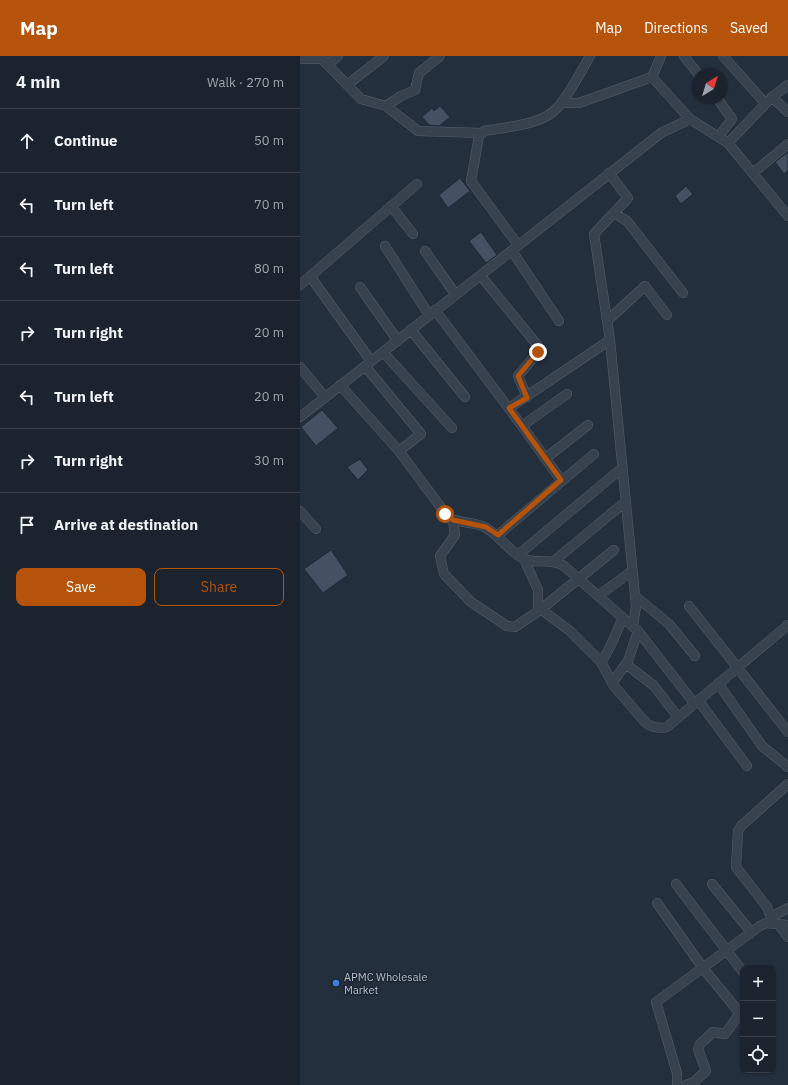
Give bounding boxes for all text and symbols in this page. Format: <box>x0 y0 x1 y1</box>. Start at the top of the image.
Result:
text: Map <box>20 16 58 40</box>
text: Map <box>595 19 622 37</box>
text: Directions <box>644 19 708 37</box>
text: Saved <box>730 19 768 37</box>
north arrow <box>692 68 728 104</box>
text: 4 min <box>16 71 60 93</box>
text: Walk · 270 m <box>207 74 284 91</box>
icon: ahead <box>16 130 38 152</box>
text: Continue <box>54 131 118 150</box>
text: 50 m <box>254 132 284 149</box>
icon: left <box>16 194 38 216</box>
text: Turn left <box>54 195 114 214</box>
text: 70 m <box>254 196 284 213</box>
icon: left <box>16 258 38 280</box>
text: Turn left <box>54 259 114 278</box>
text: 80 m <box>254 260 284 277</box>
icon: right <box>16 322 38 344</box>
text: Turn right <box>54 323 123 342</box>
text: 20 m <box>254 324 284 341</box>
route end <box>529 343 547 361</box>
icon: left <box>16 386 38 408</box>
text: Turn left <box>54 387 114 406</box>
text: 20 m <box>254 388 284 405</box>
icon: right <box>16 450 38 472</box>
text: Turn right <box>54 451 123 470</box>
text: 30 m <box>254 452 284 469</box>
route start <box>436 505 454 523</box>
icon: arrive <box>16 514 38 536</box>
text: Arrive at destination <box>54 515 198 534</box>
button: Save <box>16 568 146 606</box>
button: Share <box>154 568 284 606</box>
map controls <box>740 965 776 1073</box>
button: + <box>740 965 776 1001</box>
place label: APMC Wholesale Market <box>344 970 428 997</box>
marker: APMC Wholesale Market <box>331 978 341 988</box>
button: − <box>740 1001 776 1037</box>
button: locate <box>740 1037 776 1073</box>

